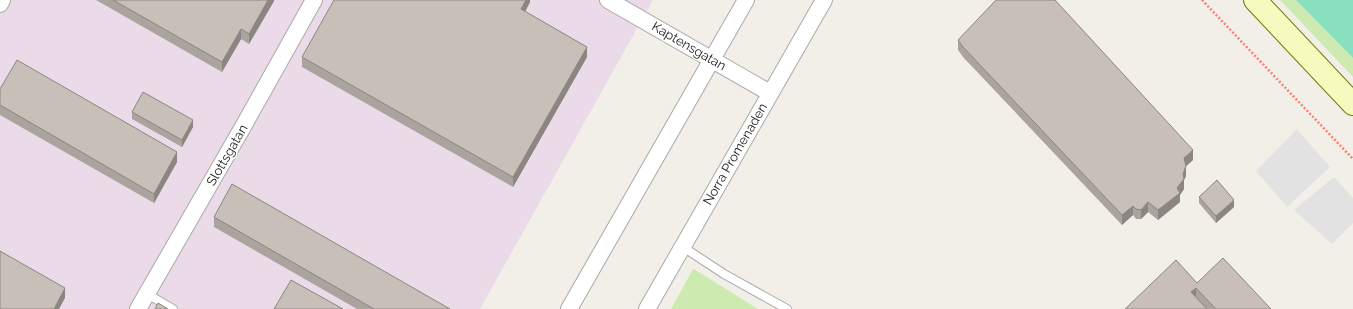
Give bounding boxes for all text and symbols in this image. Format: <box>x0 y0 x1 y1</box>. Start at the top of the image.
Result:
street label: Kaptensgatan <box>649 19 729 73</box>
street label: Norra Promenaden <box>700 101 770 207</box>
street label: Slottsgatan <box>203 122 251 188</box>

